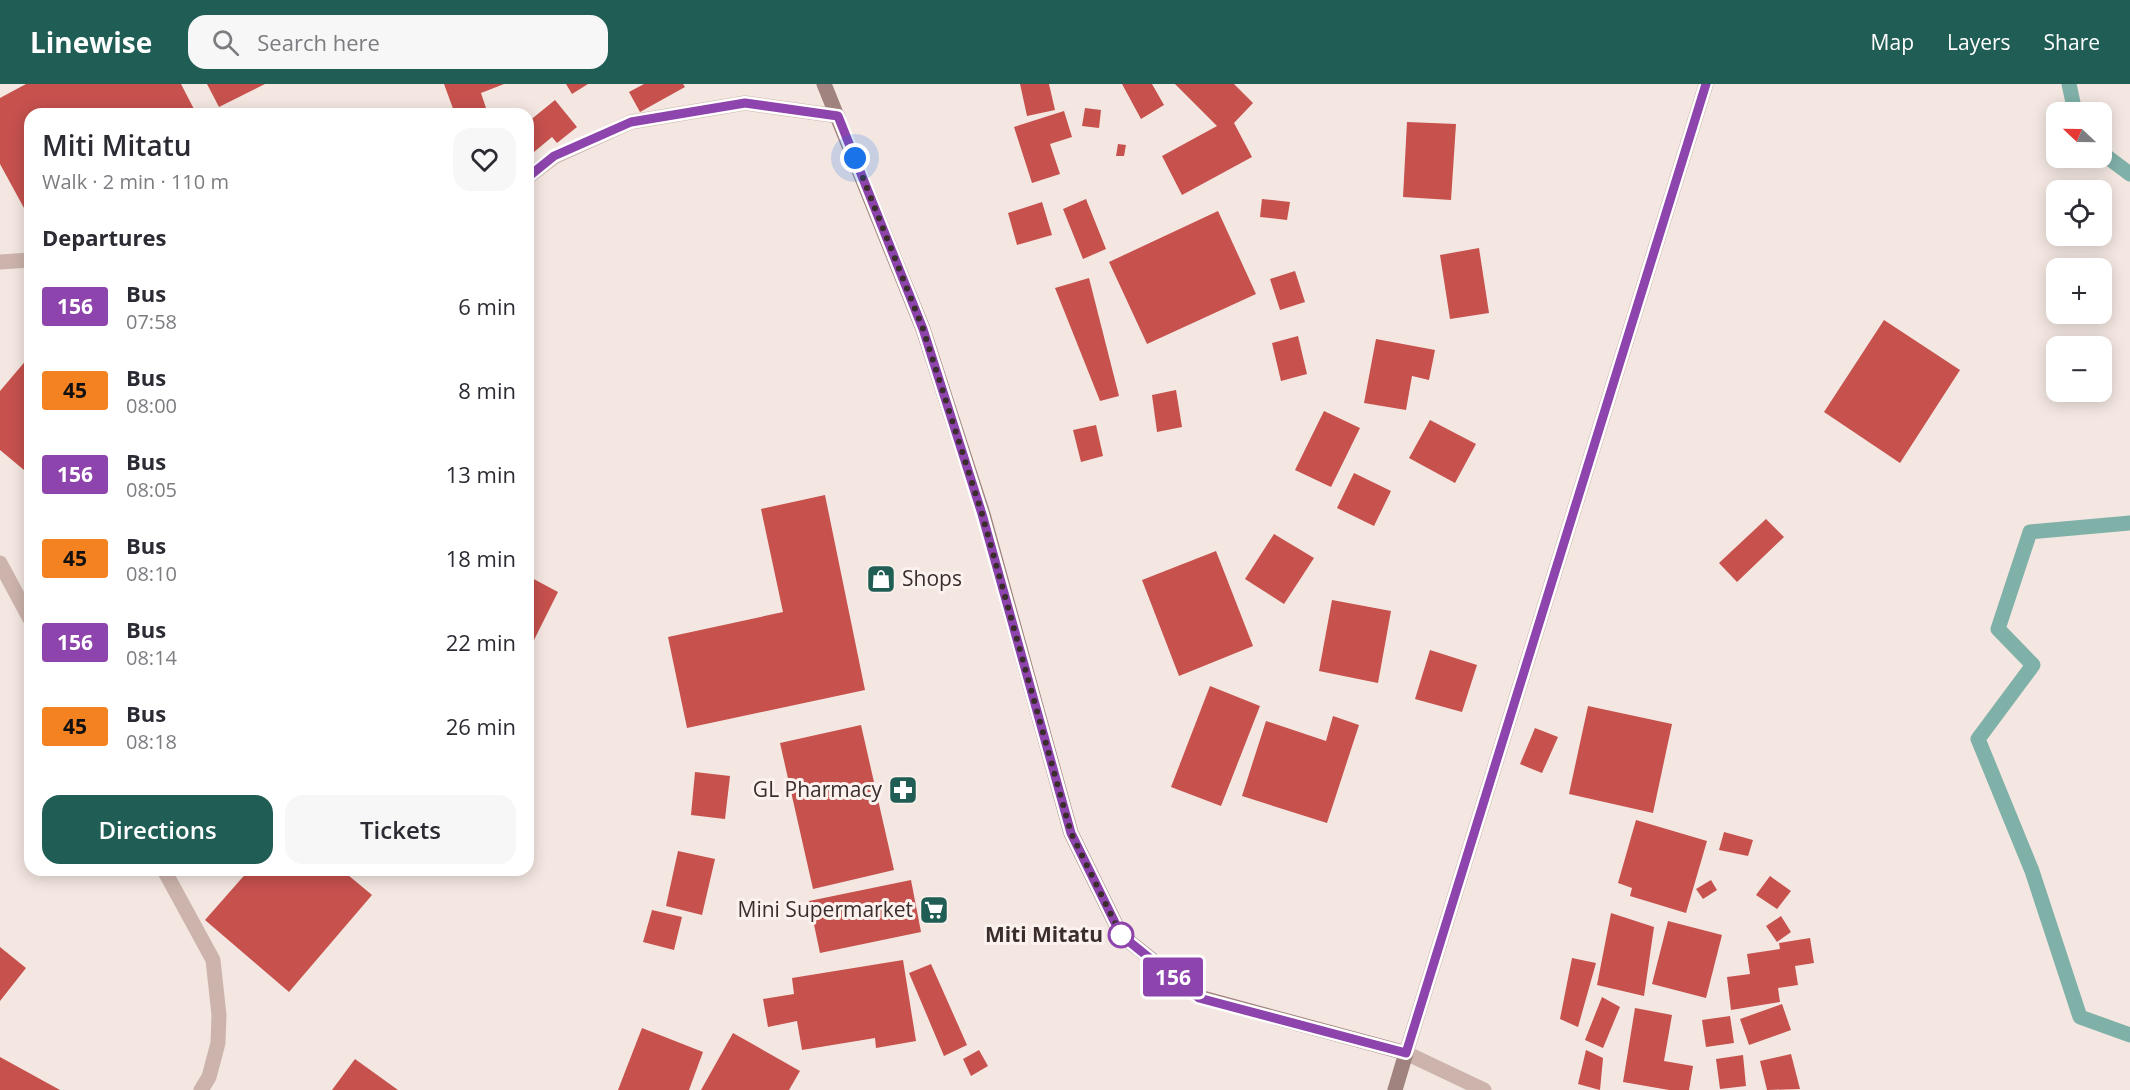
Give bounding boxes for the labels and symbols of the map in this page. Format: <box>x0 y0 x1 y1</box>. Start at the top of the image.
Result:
north arrow <box>2046 102 2112 168</box>
your location <box>840 143 870 173</box>
shop icon: Shops <box>865 563 897 595</box>
place label: Shops <box>902 564 962 592</box>
pharmacy icon: GL Pharmacy <box>887 774 919 806</box>
place label: GL Pharmacy <box>753 775 882 803</box>
supermarket icon: Mini Supermarket <box>918 894 950 926</box>
place label: Mini Supermarket <box>738 895 913 923</box>
place label: Miti Mitatu <box>985 920 1103 948</box>
marker: Miti Mitatu <box>1108 922 1134 948</box>
line badge: 156 <box>1138 958 1208 996</box>

